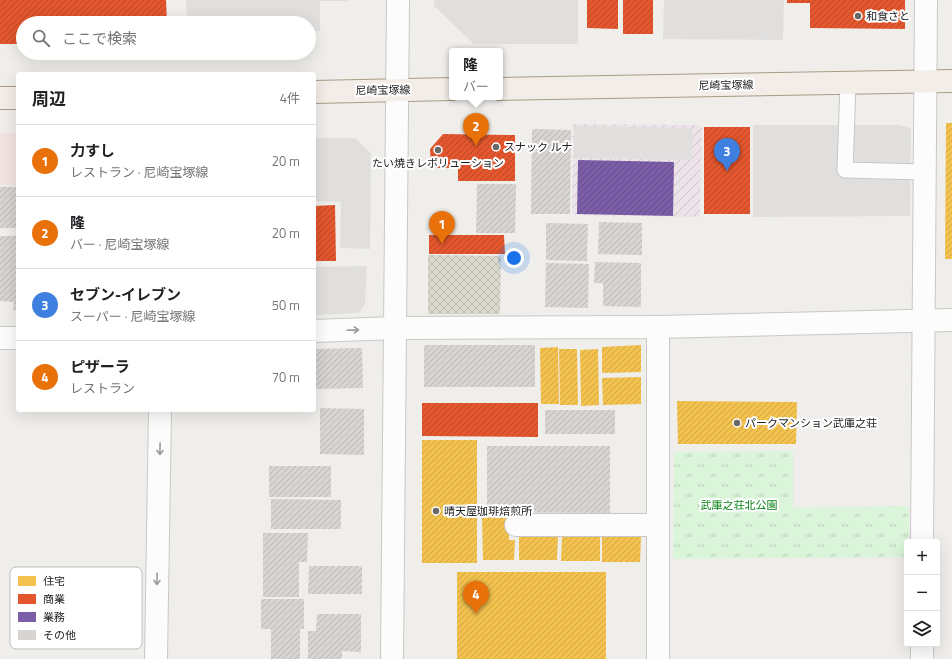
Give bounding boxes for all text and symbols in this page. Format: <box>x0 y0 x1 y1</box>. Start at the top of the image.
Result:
place label: 和食さと <box>866 8 910 24</box>
marker: 和食さと <box>853 11 863 21</box>
search box <box>16 16 316 60</box>
icon: search <box>30 27 52 49</box>
text: ここで検索 <box>62 27 137 50</box>
popup <box>449 48 503 100</box>
text: 隆 <box>463 53 478 76</box>
text: バー <box>463 76 489 96</box>
street label: 尼崎宝塚線 <box>698 77 754 93</box>
street label: 尼崎宝塚線 <box>355 82 411 98</box>
text: 周辺 <box>32 86 66 112</box>
text: 4件 <box>280 88 300 108</box>
pin: 2 <box>463 113 489 146</box>
pin: 3 <box>714 138 740 171</box>
text: 力すし <box>70 139 115 162</box>
place label: スナック ルナ <box>504 139 572 155</box>
marker: スナック ルナ <box>491 142 501 152</box>
marker: たい焼きレボリューション <box>433 145 443 155</box>
text: 1 <box>41 151 49 171</box>
text: 20 m <box>272 151 300 171</box>
place label: たい焼きレボリューション <box>372 155 504 171</box>
text: レストラン · 尼崎宝塚線 <box>70 162 209 182</box>
text: 隆 <box>70 211 85 234</box>
pin: 1 <box>429 211 455 244</box>
text: 2 <box>41 223 49 243</box>
text: 20 m <box>272 223 300 243</box>
text: バー · 尼崎宝塚線 <box>70 234 170 254</box>
your location <box>504 248 524 268</box>
text: セブン-イレブン <box>70 283 181 306</box>
text: 3 <box>41 295 49 315</box>
text: 50 m <box>272 295 300 315</box>
text: スーパー · 尼崎宝塚線 <box>70 306 195 326</box>
one-way arrow <box>346 326 359 333</box>
text: ピザーラ <box>70 355 130 378</box>
text: 4 <box>41 367 49 387</box>
text: 70 m <box>272 367 300 387</box>
text: レストラン <box>70 378 135 398</box>
place label: パークマンション武庫之荘 <box>745 415 877 431</box>
marker: パークマンション武庫之荘 <box>732 418 742 428</box>
one-way arrow <box>156 442 164 455</box>
park label: 武庫之荘北公園 <box>701 497 778 513</box>
place label: 晴天屋珈琲焙煎所 <box>444 503 533 519</box>
marker: 晴天屋珈琲焙煎所 <box>431 506 441 516</box>
map controls <box>904 539 940 647</box>
button: + <box>904 539 940 575</box>
legend <box>10 567 142 649</box>
one-way arrow <box>153 572 161 585</box>
text: 住宅 <box>43 573 65 589</box>
button: − <box>904 575 940 611</box>
pin: 4 <box>463 581 489 614</box>
text: 商業 <box>43 591 65 607</box>
text: 業務 <box>43 609 65 625</box>
button: layers <box>904 611 940 647</box>
text: その他 <box>43 627 76 643</box>

